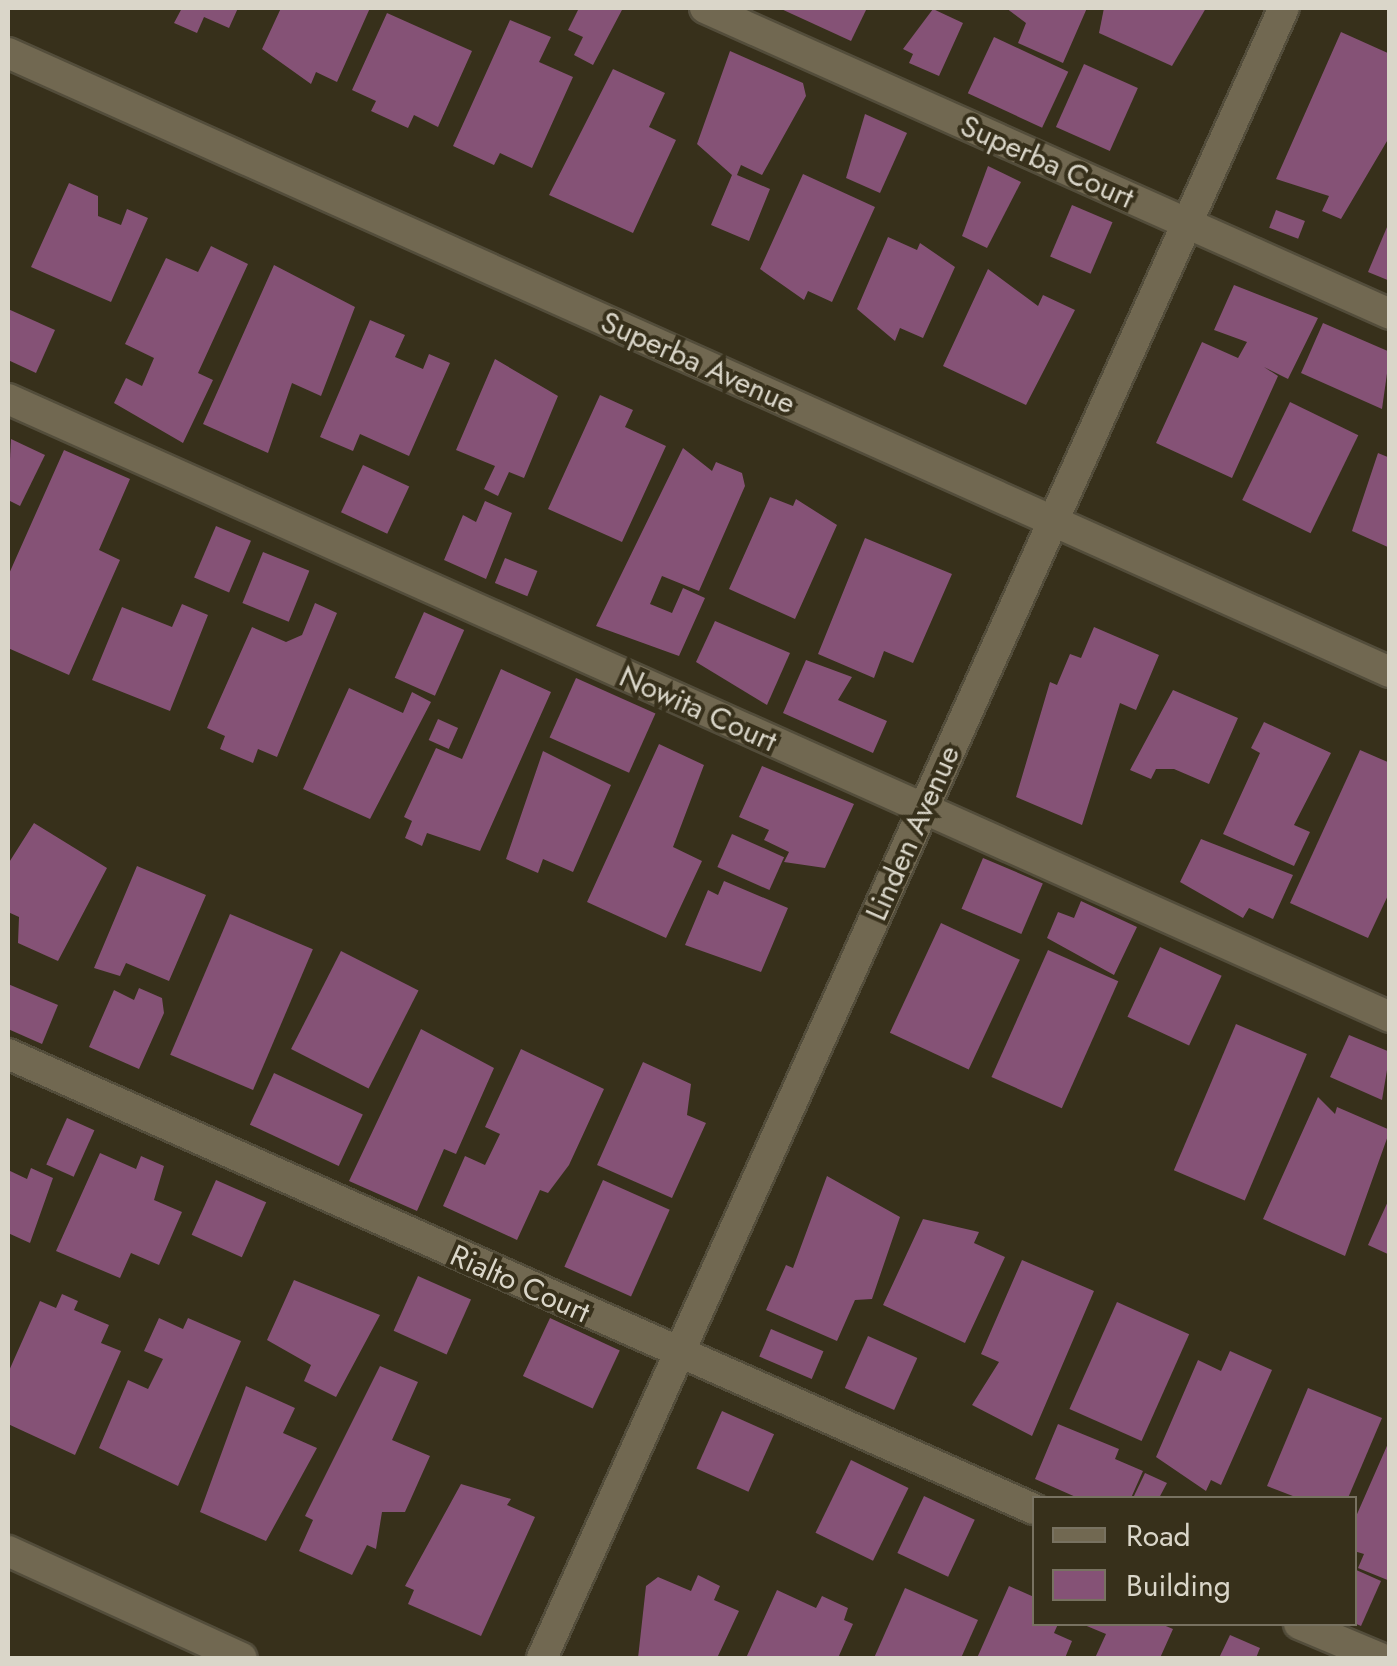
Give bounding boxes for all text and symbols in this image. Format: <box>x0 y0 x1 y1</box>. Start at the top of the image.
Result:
street label: Superba Court <box>955 108 1139 216</box>
street label: Superba Avenue <box>595 304 801 422</box>
street label: Nowita Court <box>614 658 782 760</box>
street label: Linden Avenue <box>858 740 968 926</box>
street label: Rialto Court <box>445 1237 595 1331</box>
legend <box>1032 1496 1357 1626</box>
text: Road <box>1126 1514 1191 1557</box>
text: Building <box>1126 1564 1231 1607</box>

